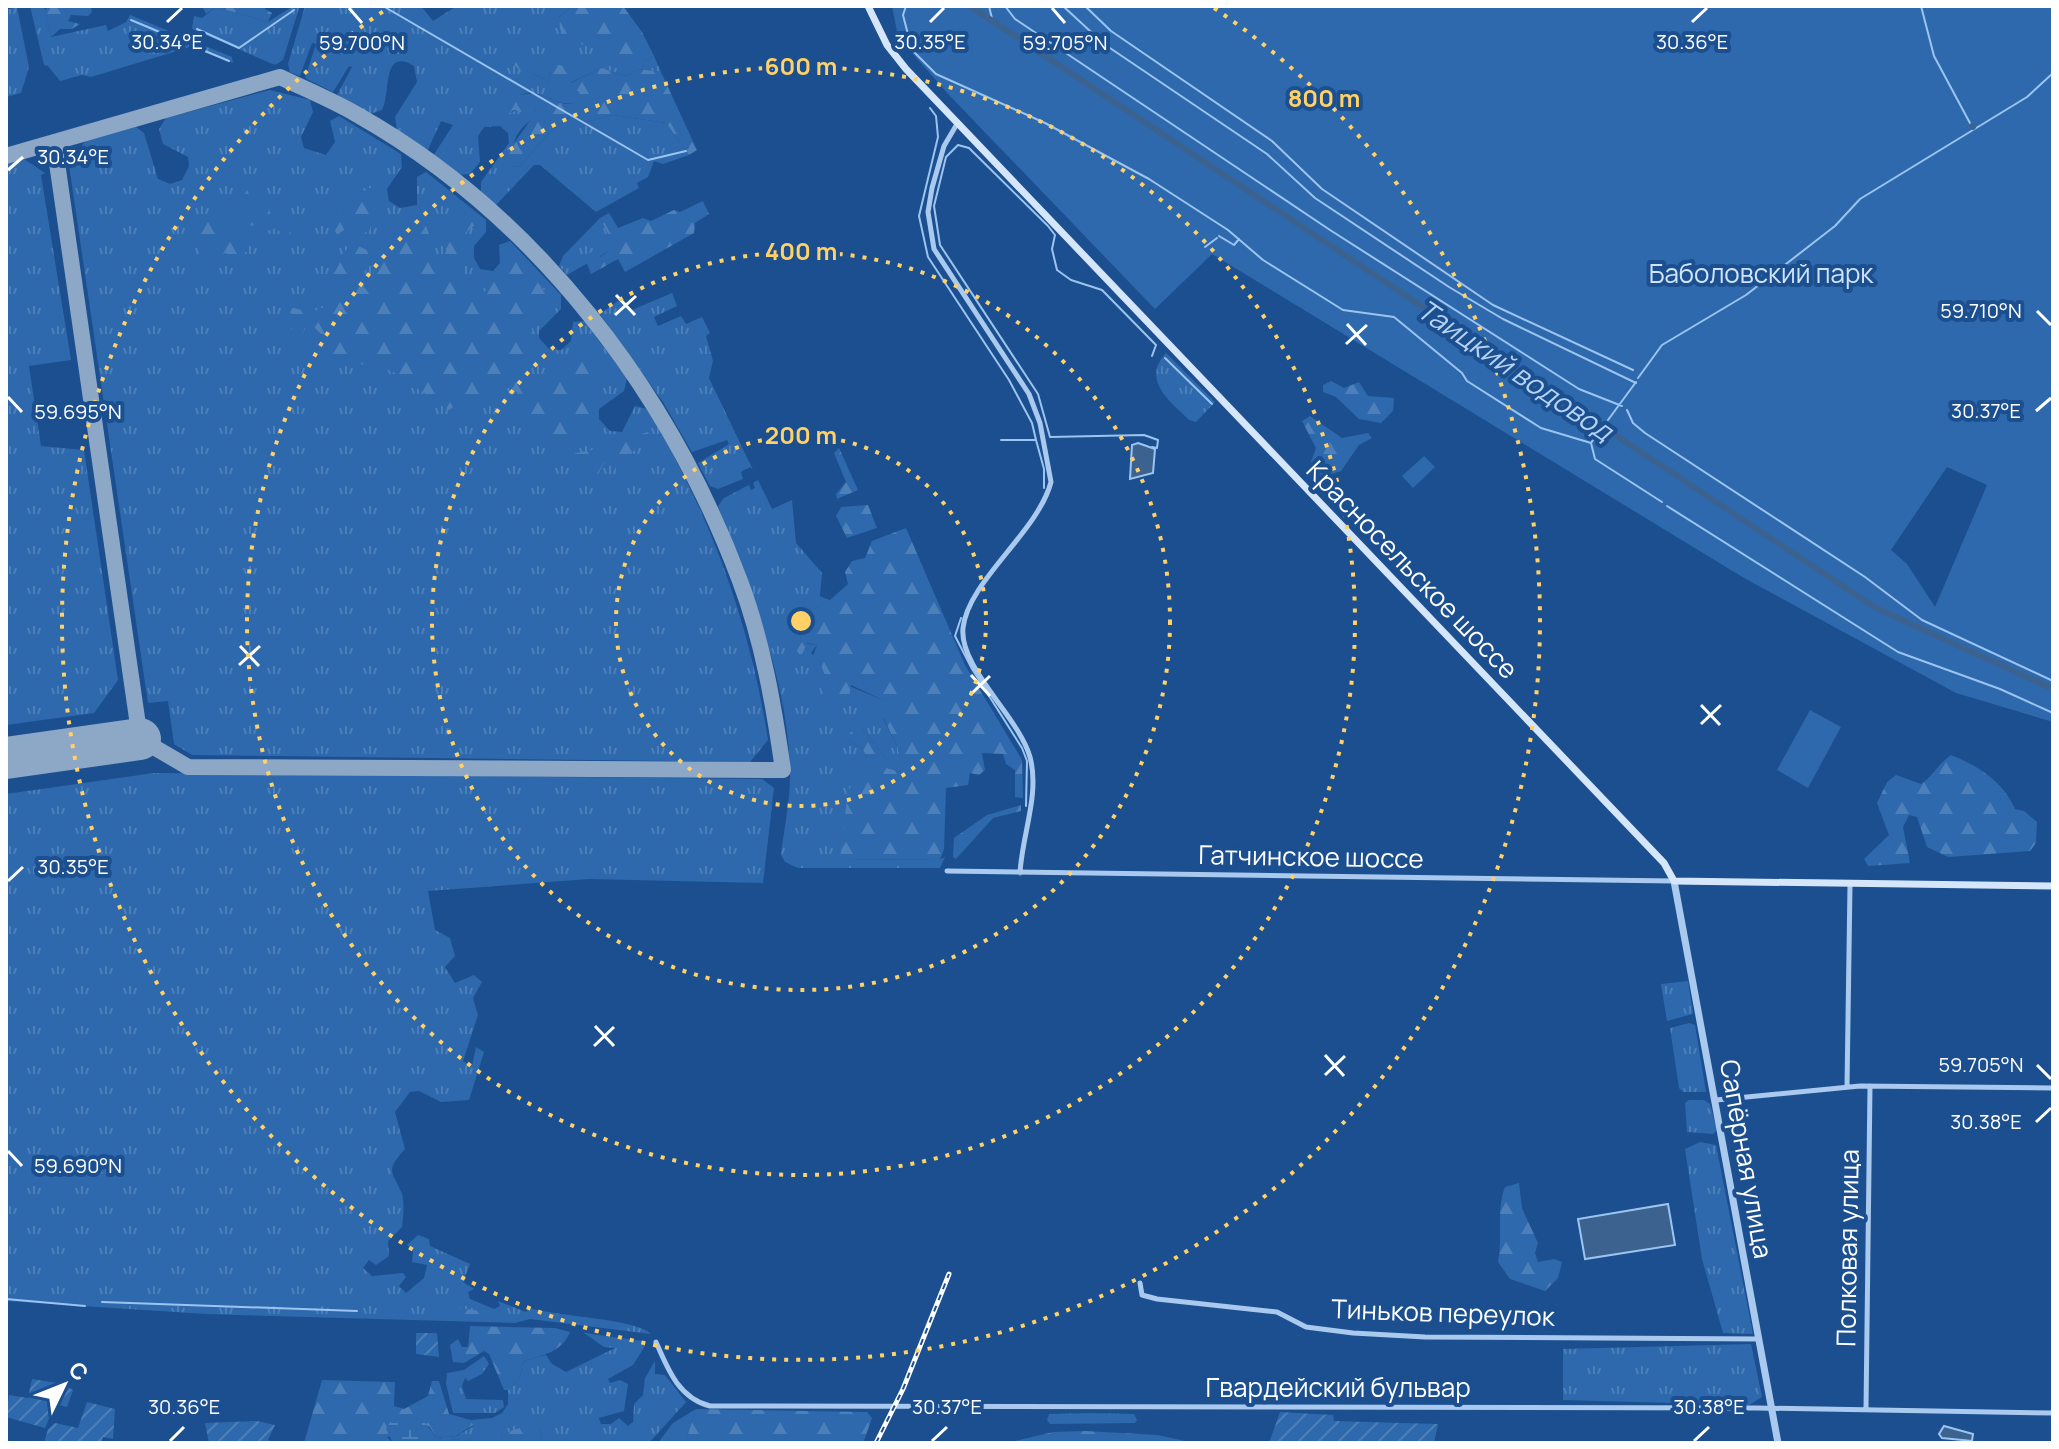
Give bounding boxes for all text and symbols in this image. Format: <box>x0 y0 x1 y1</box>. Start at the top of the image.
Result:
text: 30.34°E <box>131 28 203 55</box>
text: 30.35°E <box>894 28 966 55</box>
text: 30.36°E <box>1656 28 1728 55</box>
text: 59.700°N <box>319 29 405 56</box>
text: 59.705°N <box>1022 29 1108 56</box>
text: 600 m <box>765 49 837 82</box>
text: 800 m <box>1288 81 1360 114</box>
text: 30.34°E <box>37 143 109 170</box>
text: 400 m <box>765 234 837 267</box>
park label: Баболовский парк <box>1649 255 1874 291</box>
water label: Таицкий водовод <box>1410 290 1623 450</box>
text: 59.710°N <box>1940 297 2022 324</box>
text: 30.37°E <box>1951 397 2021 424</box>
text: 59.695°N <box>34 398 122 425</box>
text: 200 m <box>765 418 837 451</box>
street label: Красносельское шоссе <box>1299 452 1527 686</box>
centre of rings <box>787 607 815 635</box>
street label: Гатчинское шоссе <box>1198 836 1424 876</box>
text: 30.35°E <box>37 853 109 880</box>
text: 59.705°N <box>1938 1051 2024 1078</box>
street label: Сапёрная улица <box>1712 1057 1782 1261</box>
text: 30.38°E <box>1950 1108 2022 1135</box>
street label: Полковая улица <box>1827 1149 1867 1347</box>
text: 59.690°N <box>34 1152 122 1179</box>
street label: Тиньков переулок <box>1331 1290 1556 1334</box>
north arrow <box>24 1345 104 1425</box>
text: С <box>62 1355 95 1388</box>
street label: Гвардейский бульвар <box>1205 1369 1471 1405</box>
text: 30.36°E <box>148 1393 220 1420</box>
text: 30.37°E <box>912 1393 982 1420</box>
text: 30.38°E <box>1673 1393 1745 1420</box>

